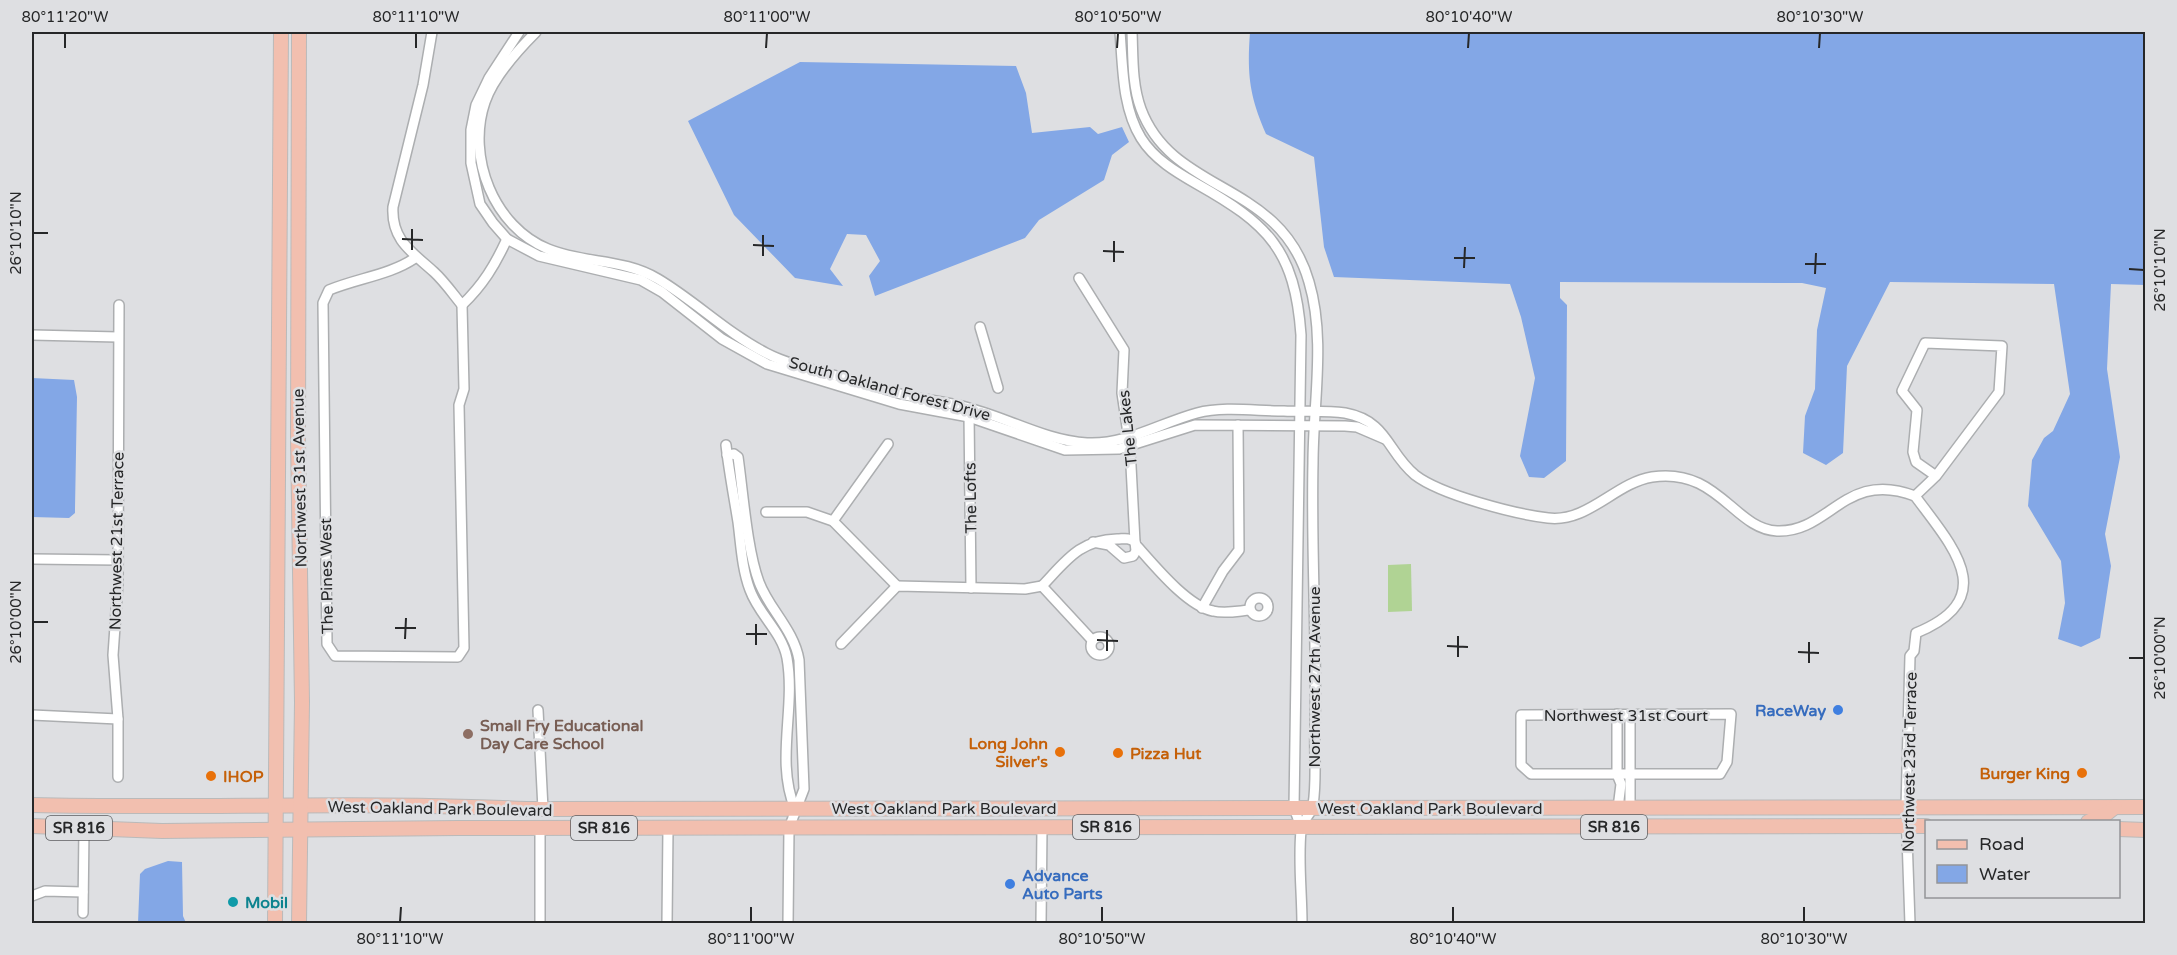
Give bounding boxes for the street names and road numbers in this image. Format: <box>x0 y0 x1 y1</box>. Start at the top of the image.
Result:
street label: South Oakland Forest Drive <box>787 352 993 426</box>
street label: Northwest 31st Avenue <box>288 388 312 568</box>
street label: The Lakes <box>1114 389 1142 467</box>
street label: Northwest 21st Terrace <box>105 452 129 630</box>
street label: The Lofts <box>960 462 982 534</box>
street label: The Pines West <box>316 518 338 634</box>
street label: Northwest 27th Avenue <box>1305 586 1325 768</box>
street label: Northwest 23rd Terrace <box>1898 672 1922 852</box>
street label: Northwest 31st Court <box>1544 706 1708 726</box>
street label: West Oakland Park Boulevard <box>327 797 553 821</box>
street label: West Oakland Park Boulevard <box>831 799 1057 819</box>
street label: West Oakland Park Boulevard <box>1317 799 1543 819</box>
road number: SR 816 <box>1073 815 1139 839</box>
road number: SR 816 <box>1581 815 1647 839</box>
road number: SR 816 <box>46 816 112 840</box>
road number: SR 816 <box>571 816 637 840</box>

